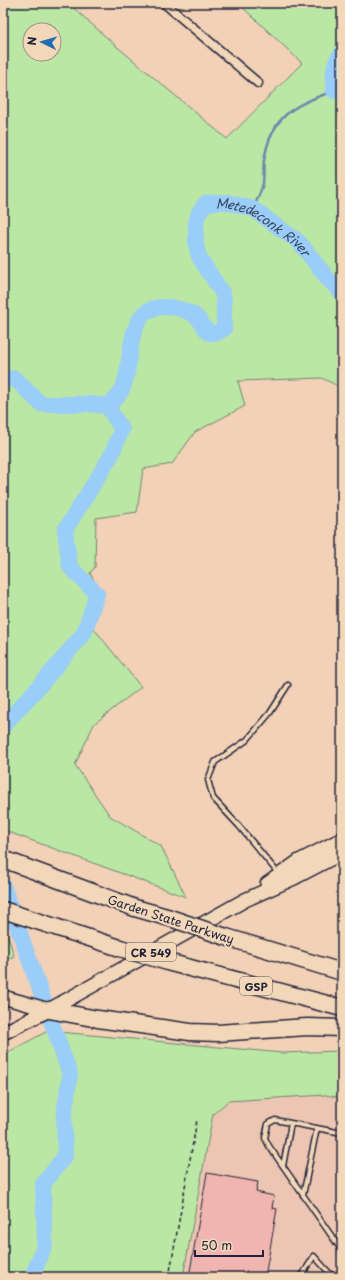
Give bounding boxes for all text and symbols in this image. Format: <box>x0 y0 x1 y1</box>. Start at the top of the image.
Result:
north arrow <box>22 22 62 62</box>
text: N <box>23 36 40 46</box>
water label: Metedeconk River <box>215 192 317 261</box>
street label: Garden State Parkway <box>105 890 237 948</box>
road number: CR 549 <box>126 943 176 961</box>
road number: GSP <box>240 977 272 995</box>
scale bar <box>195 1232 263 1258</box>
text: 50 m <box>201 1236 232 1254</box>

